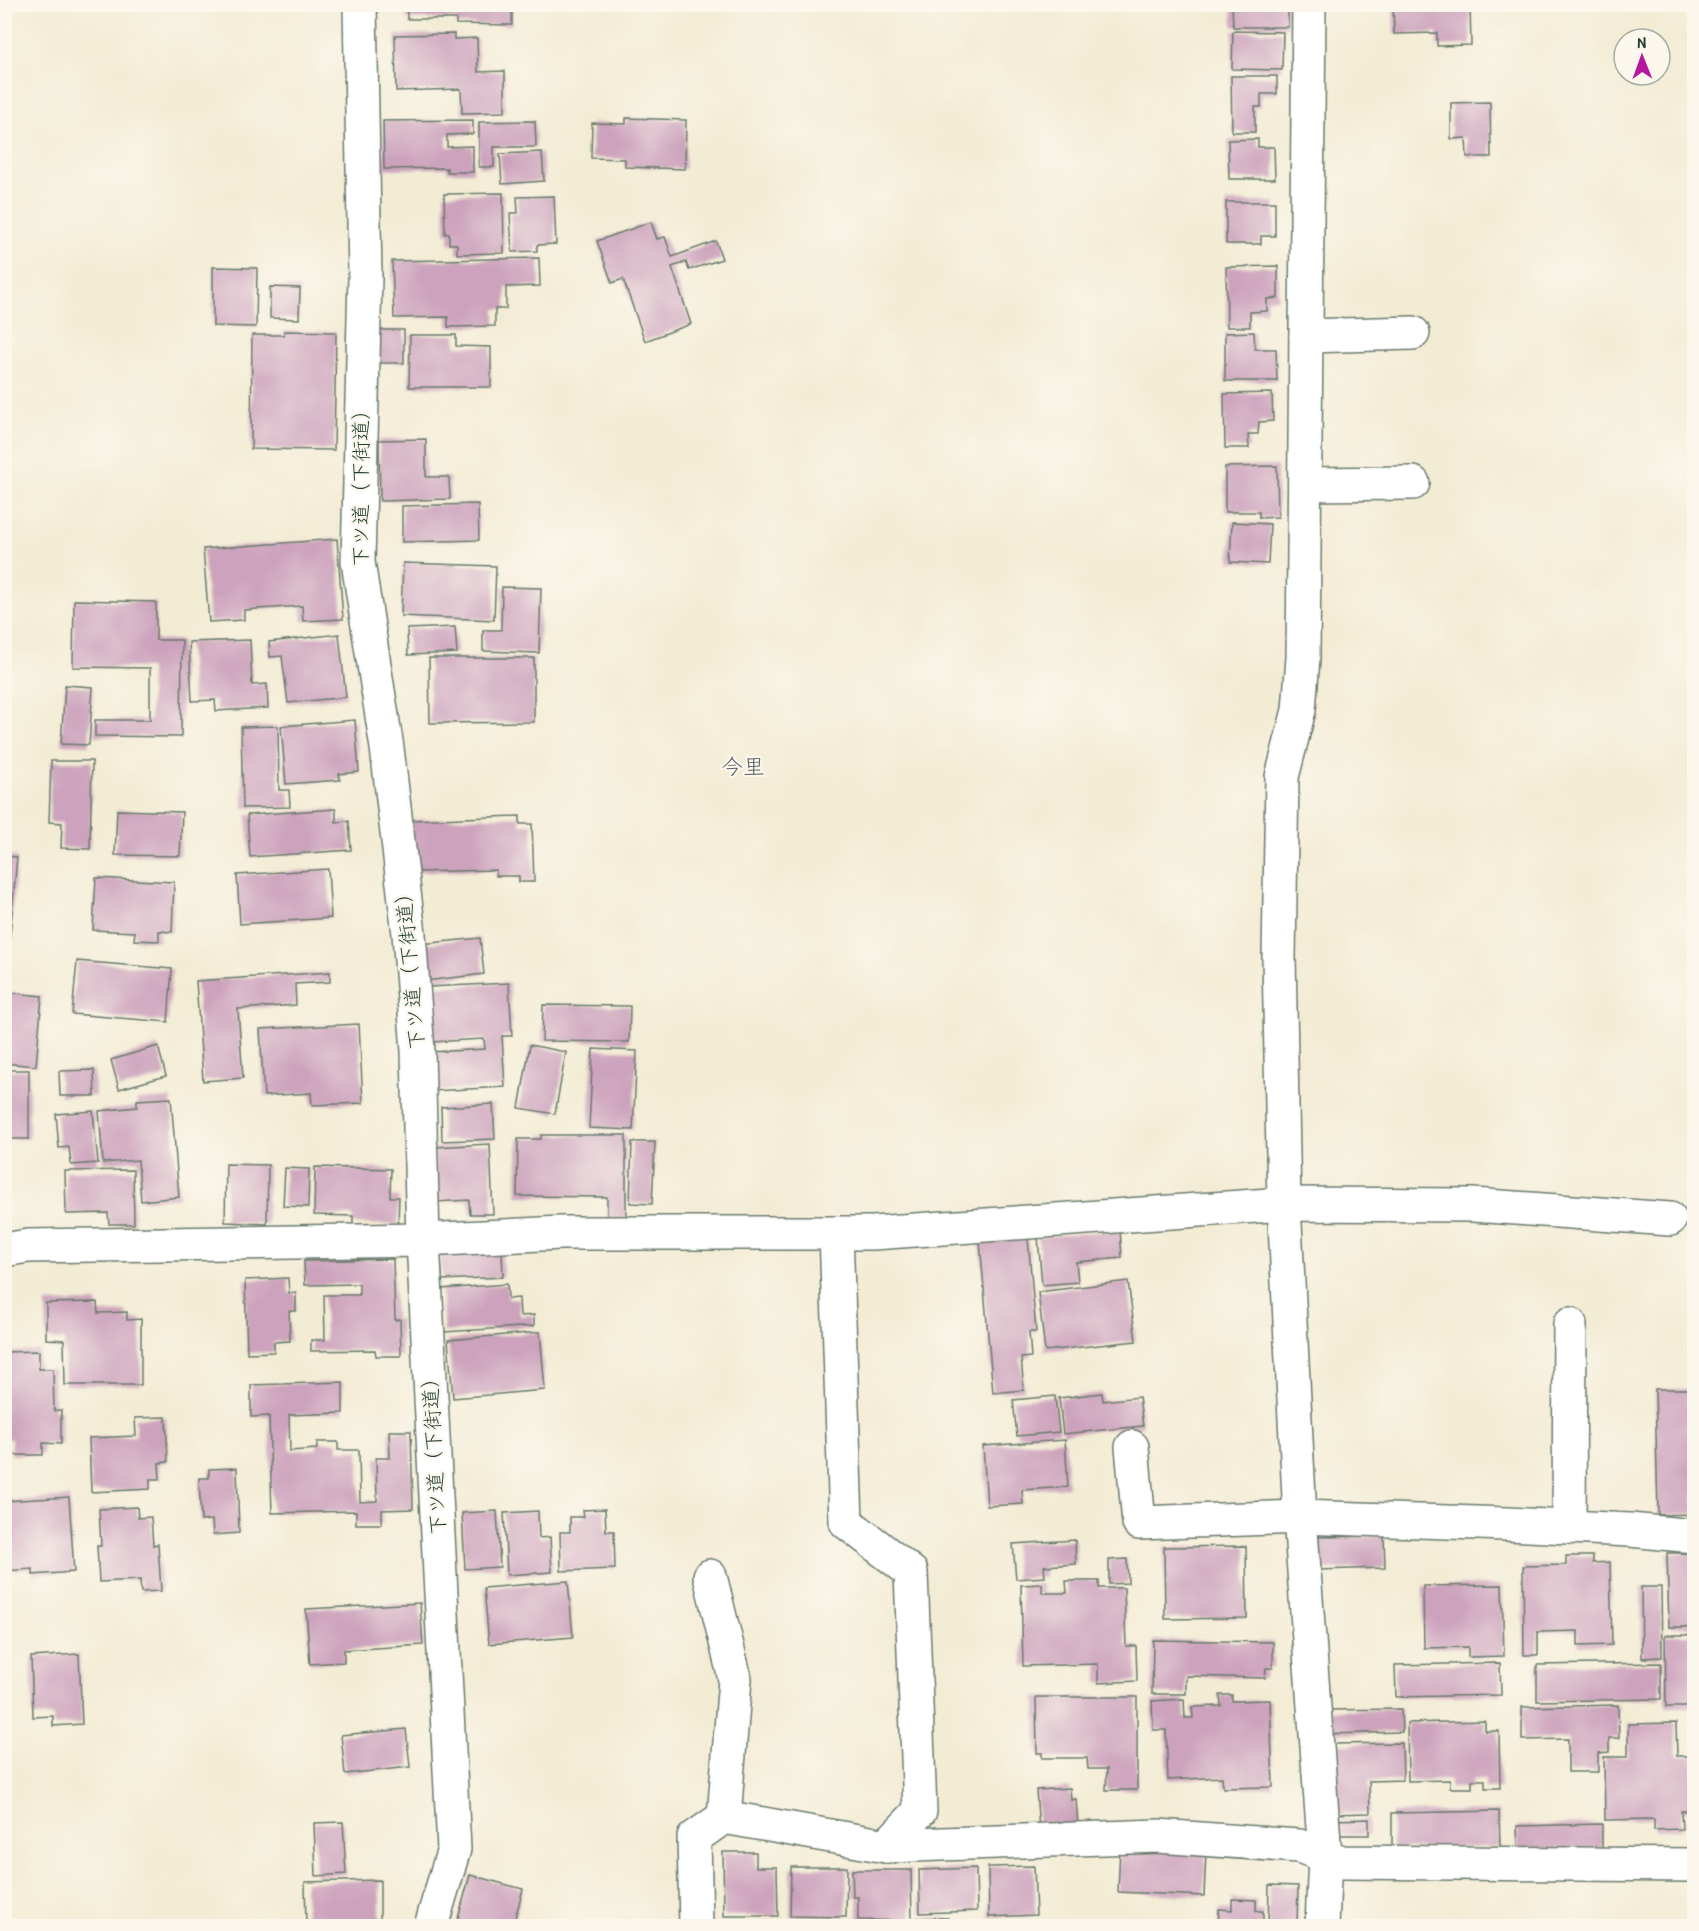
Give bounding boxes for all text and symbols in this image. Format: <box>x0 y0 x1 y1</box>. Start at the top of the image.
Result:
north arrow <box>1612 27 1672 87</box>
text: N <box>1637 31 1647 53</box>
street label: 下ツ道（下街道） <box>346 399 375 567</box>
district label: 今里 <box>721 751 765 781</box>
street label: 下ツ道（下街道） <box>388 881 431 1051</box>
street label: 下ツ道（下街道） <box>415 1366 452 1536</box>

